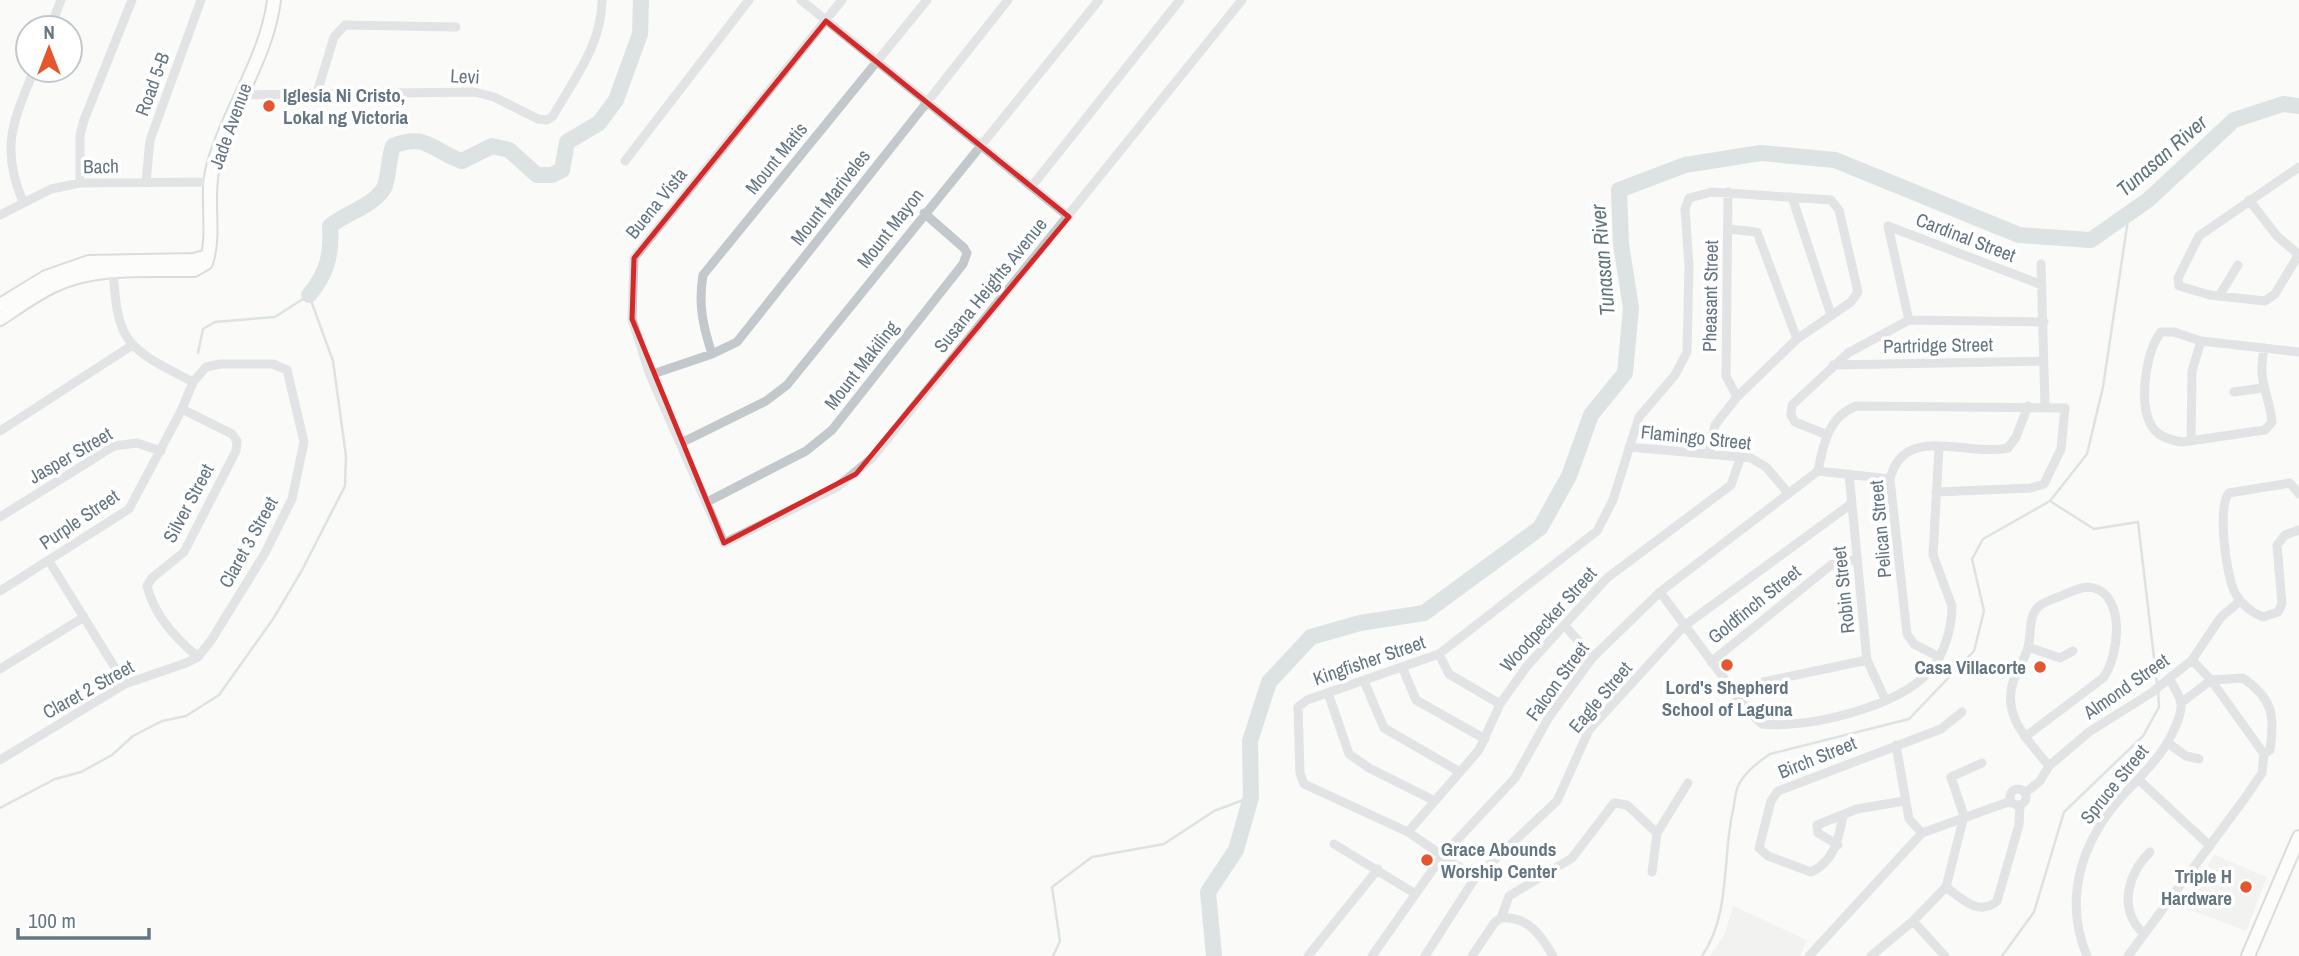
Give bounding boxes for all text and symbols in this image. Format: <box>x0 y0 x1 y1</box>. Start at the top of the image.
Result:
north arrow <box>14 14 84 84</box>
text: N <box>43 19 55 45</box>
street label: Road 5-B <box>129 49 175 119</box>
street label: Levi <box>450 62 480 90</box>
street label: Jade Avenue <box>202 79 258 173</box>
place label: Iglesia Ni Cristo, Lokal ng Victoria <box>283 82 409 130</box>
marker: Iglesia Ni Cristo, Lokal ng Victoria <box>261 98 277 114</box>
water label: Tunasan River <box>2110 107 2214 203</box>
street label: Mount Matis <box>739 116 813 199</box>
street label: Mount Mariveles <box>784 143 876 250</box>
street label: Bach <box>83 153 119 179</box>
street label: Buena Vista <box>619 162 693 244</box>
street label: Mount Mayon <box>851 183 929 273</box>
water label: Tunasan River <box>1583 202 1622 317</box>
street label: Cardinal Street <box>1912 206 2020 268</box>
street label: Susana Heights Avenue <box>927 212 1053 358</box>
street label: Pheasant Street <box>1696 239 1724 352</box>
street label: Mount Makiling <box>818 315 904 415</box>
street label: Partridge Street <box>1883 331 1994 359</box>
street label: Flamingo Street <box>1640 418 1753 456</box>
street label: Jasper Street <box>23 420 117 489</box>
street label: Silver Street <box>156 458 220 547</box>
street label: Pelican Street <box>1863 478 1897 579</box>
street label: Purple Street <box>34 482 125 555</box>
street label: Claret 3 Street <box>212 491 284 592</box>
street label: Robin Street <box>1825 544 1861 635</box>
street label: Goldfinch Street <box>1702 558 1806 650</box>
street label: Woodpecker Street <box>1494 560 1603 677</box>
street label: Kingfisher Street <box>1309 628 1429 691</box>
street label: Falcon Street <box>1519 636 1595 726</box>
street label: Almond Street <box>2077 647 2174 726</box>
street label: Claret 2 Street <box>38 653 139 725</box>
place label: Casa Villacorte <box>1915 654 2026 680</box>
street label: Eagle Street <box>1562 655 1638 738</box>
marker: Lord's Shepherd School of Laguna <box>1719 657 1735 673</box>
marker: Casa Villacorte <box>2032 659 2048 675</box>
place label: Lord's Shepherd School of Laguna <box>1662 674 1793 722</box>
street label: Birch Street <box>1774 729 1861 784</box>
street label: Spruce Street <box>2074 738 2154 829</box>
place label: Grace Abounds Worship Center <box>1441 836 1557 884</box>
marker: Grace Abounds Worship Center <box>1419 852 1435 868</box>
place label: Triple H Hardware <box>2161 863 2232 911</box>
marker: Triple H Hardware <box>2238 879 2254 895</box>
scale bar <box>18 897 149 941</box>
text: 100 m <box>28 906 76 935</box>

